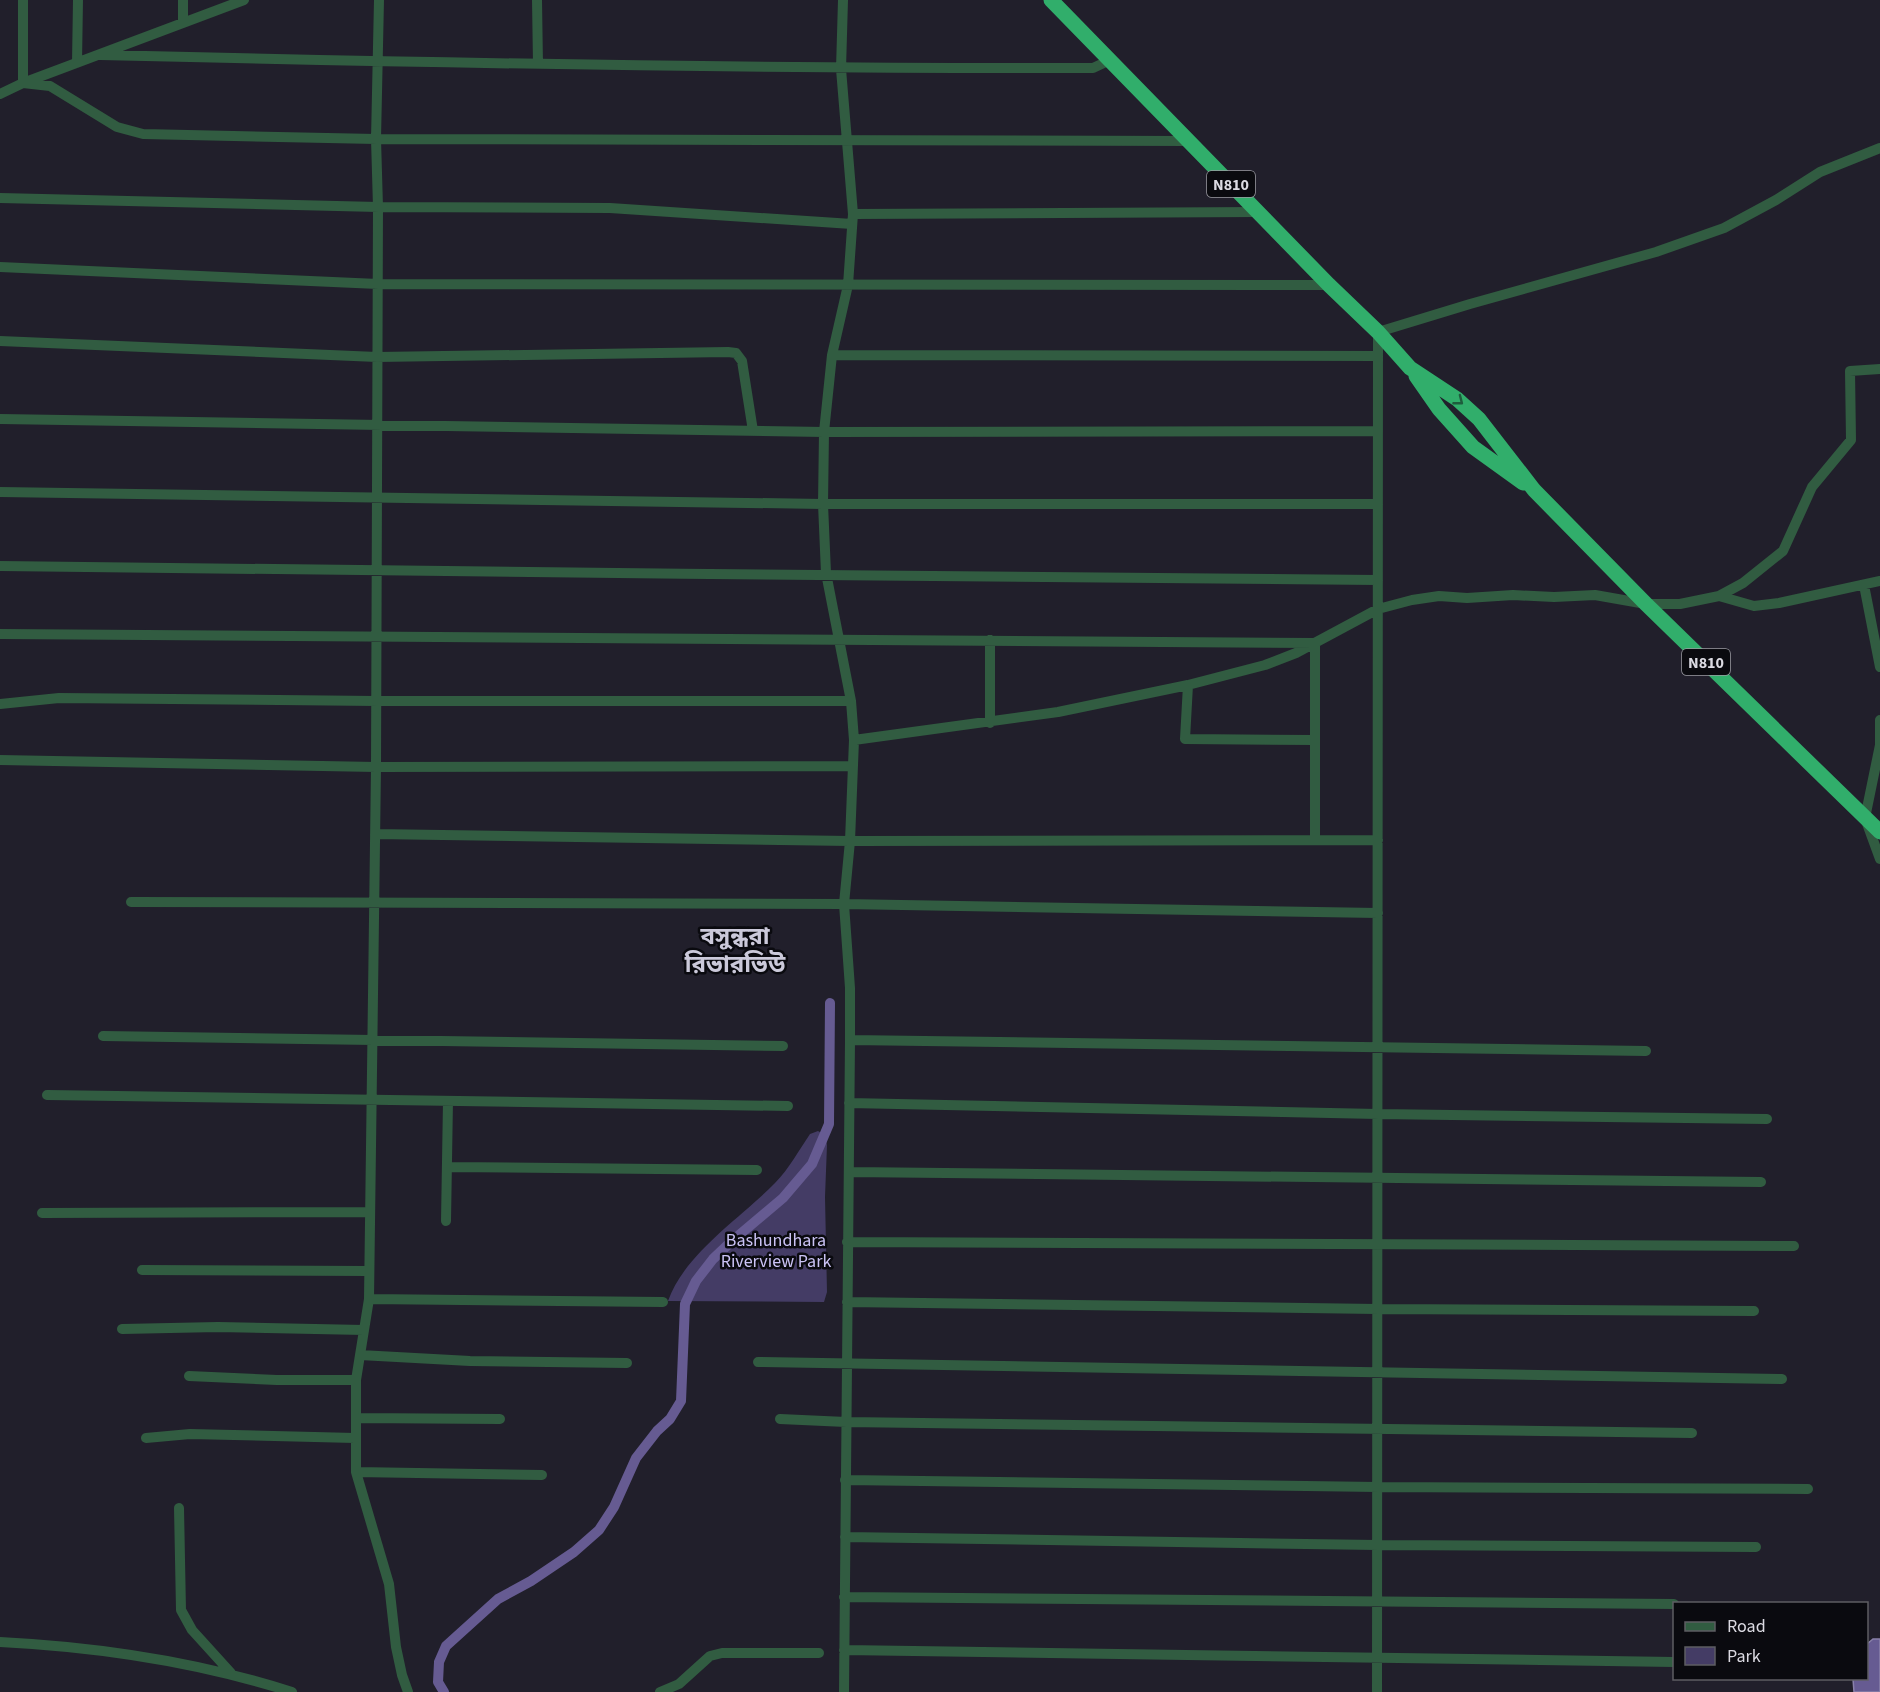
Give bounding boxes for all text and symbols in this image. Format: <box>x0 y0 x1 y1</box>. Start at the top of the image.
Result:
road number: N810 <box>1207 171 1255 197</box>
one-way arrow <box>1452 394 1463 405</box>
road number: N810 <box>1682 649 1730 675</box>
district label: বসুন্ধরা রিভারভিউ <box>684 919 786 982</box>
park label: Bashundhara Riverview Park <box>721 1228 831 1274</box>
legend <box>1673 1602 1868 1680</box>
text: Road <box>1727 1614 1766 1639</box>
text: Park <box>1727 1644 1761 1669</box>

